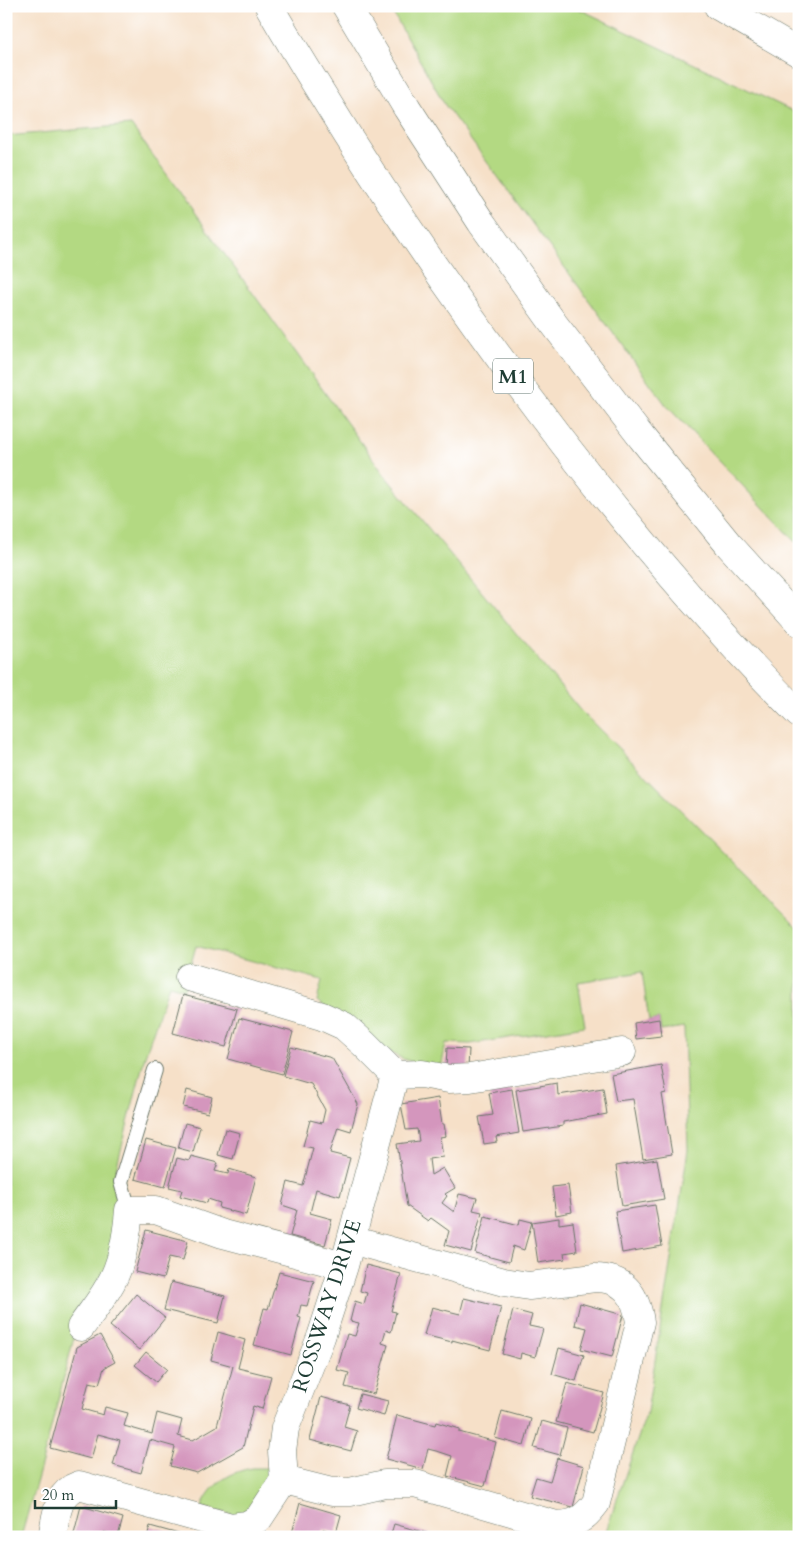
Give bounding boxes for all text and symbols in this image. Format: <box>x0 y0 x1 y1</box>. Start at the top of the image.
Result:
road number: M1 <box>493 358 533 394</box>
street label: ROSSWAY DRIVE <box>285 1216 369 1396</box>
scale bar <box>35 1478 116 1510</box>
text: 20 m <box>42 1485 74 1505</box>

